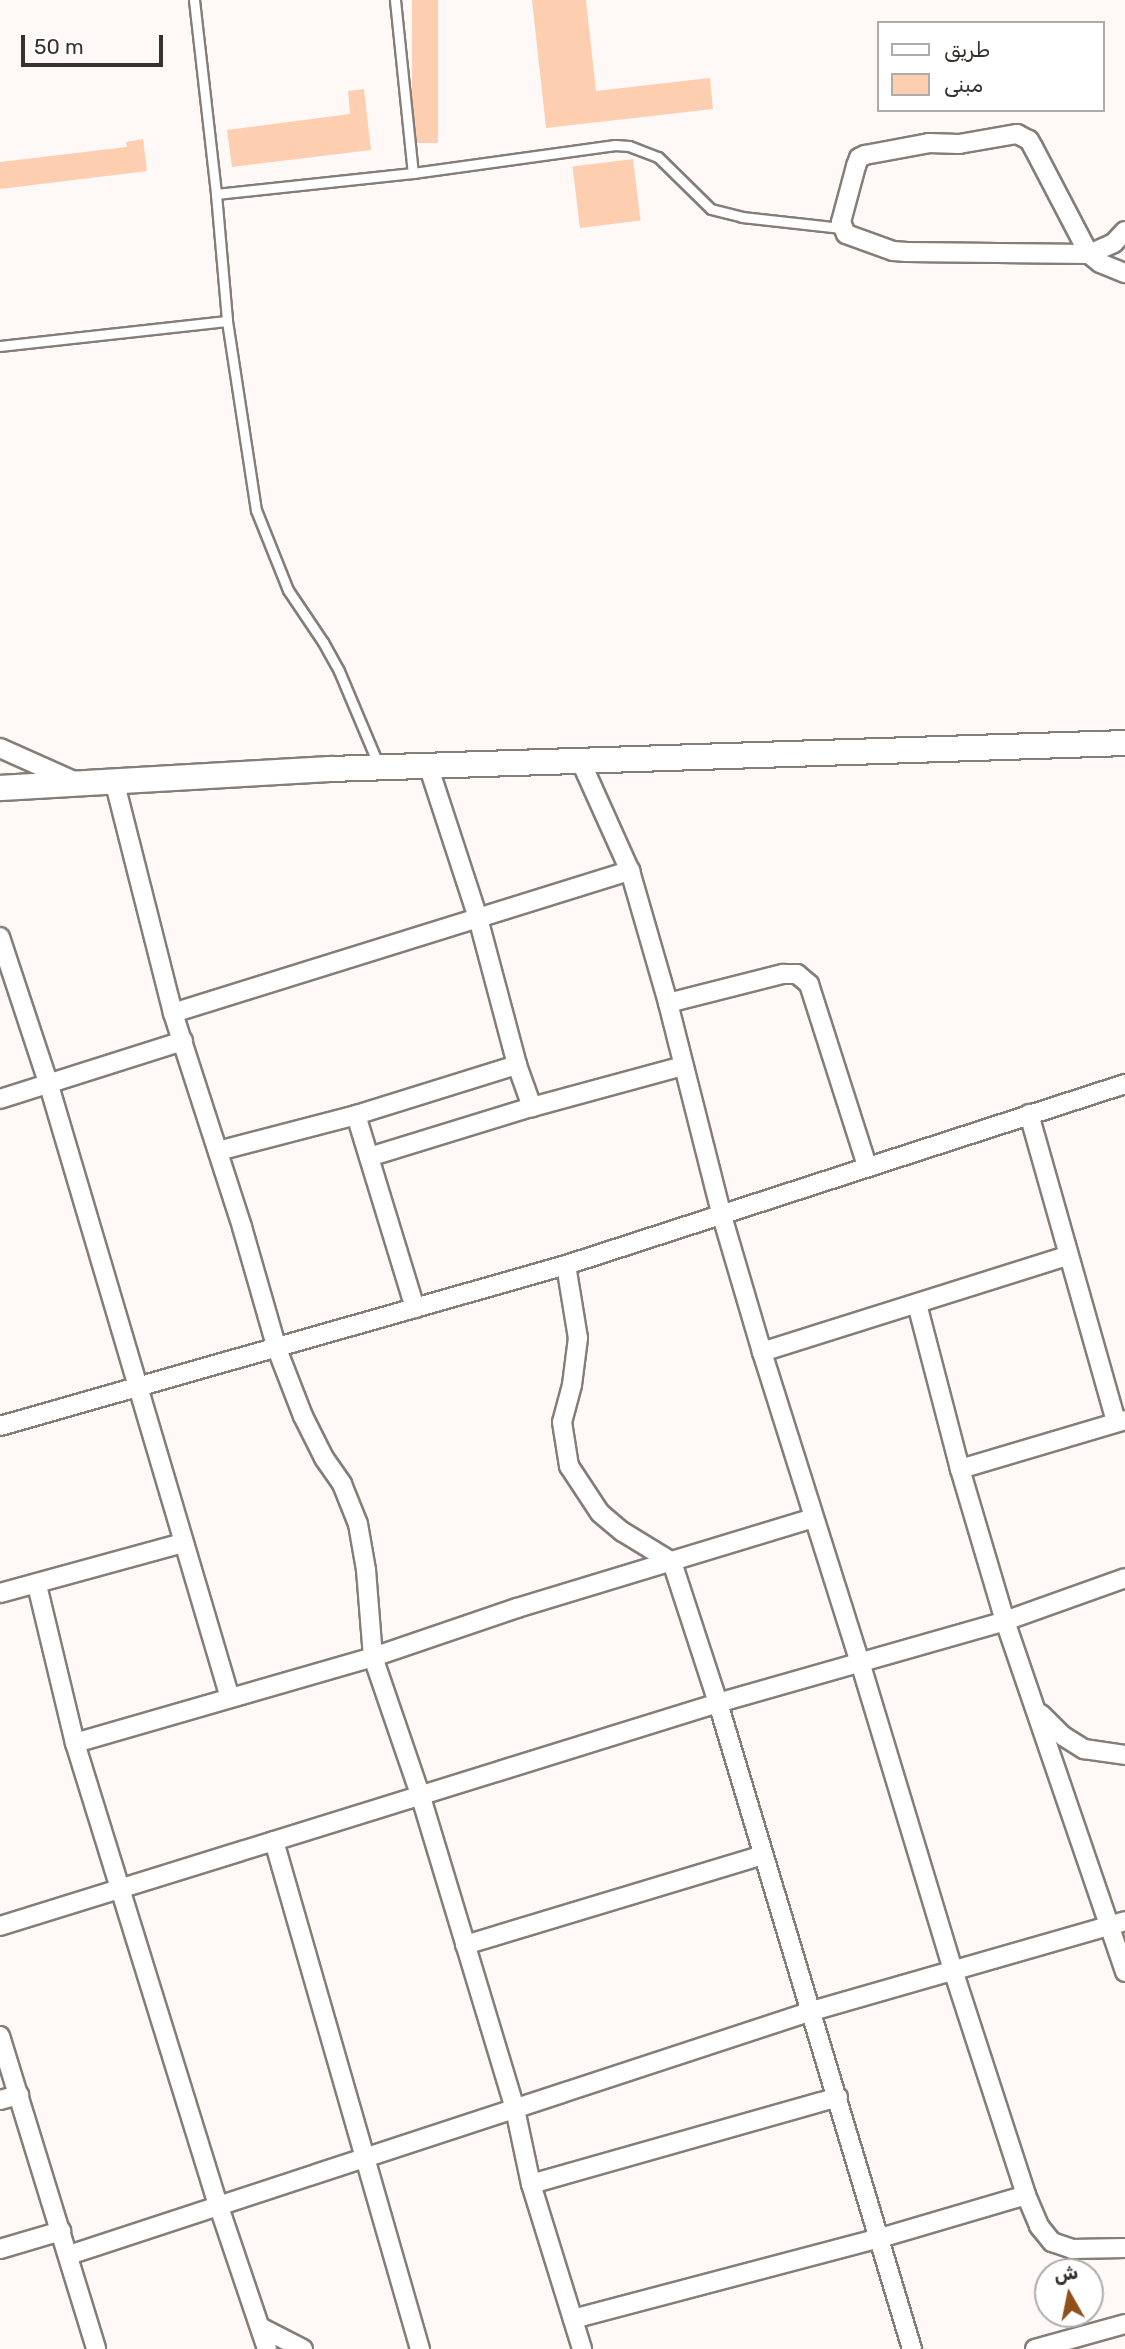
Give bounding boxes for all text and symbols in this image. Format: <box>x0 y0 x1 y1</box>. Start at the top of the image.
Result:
scale bar <box>24 21 166 65</box>
legend <box>876 21 1104 112</box>
text: 50 m <box>34 34 84 59</box>
text: طريق <box>944 37 990 62</box>
text: مبنى <box>944 72 983 97</box>
north arrow <box>1034 2258 1104 2328</box>
text: ش <box>1052 2260 1080 2287</box>

